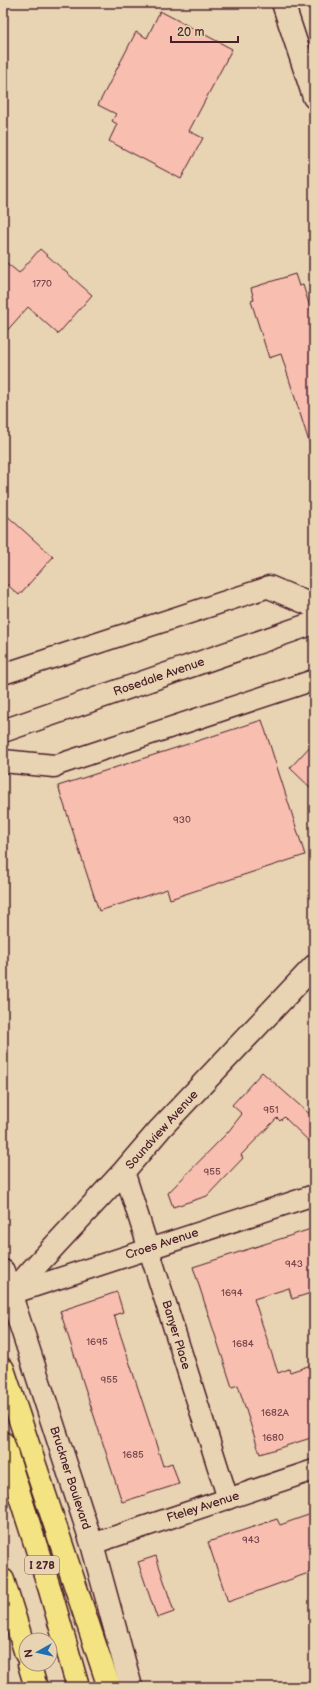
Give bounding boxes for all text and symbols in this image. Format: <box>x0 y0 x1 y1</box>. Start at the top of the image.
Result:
scale bar <box>171 18 238 44</box>
text: 20 m <box>177 25 204 40</box>
house number: 1770 <box>32 278 52 290</box>
street label: Rosedale Avenue <box>112 654 206 700</box>
house number: 930 <box>173 814 191 826</box>
street label: Soundview Avenue <box>122 1087 202 1173</box>
house number: 951 <box>263 1104 279 1116</box>
house number: 955 <box>203 1166 221 1178</box>
street label: Croes Avenue <box>124 1225 200 1263</box>
house number: 943 <box>285 1258 303 1270</box>
house number: 1694 <box>221 1287 243 1299</box>
street label: Banyer Place <box>158 1299 194 1371</box>
house number: 1695 <box>86 1336 108 1348</box>
house number: 1684 <box>232 1338 254 1350</box>
house number: 955 <box>100 1374 118 1386</box>
house number: 1682A <box>261 1407 290 1419</box>
street label: Bruckner Boulevard <box>46 1425 94 1532</box>
house number: 1680 <box>262 1432 284 1444</box>
house number: 1685 <box>122 1449 144 1461</box>
street label: Fteley Avenue <box>165 1488 241 1526</box>
house number: 943 <box>242 1534 260 1546</box>
road number: I 278 <box>25 1556 59 1574</box>
north arrow <box>18 1632 58 1672</box>
text: N <box>22 1648 36 1658</box>

